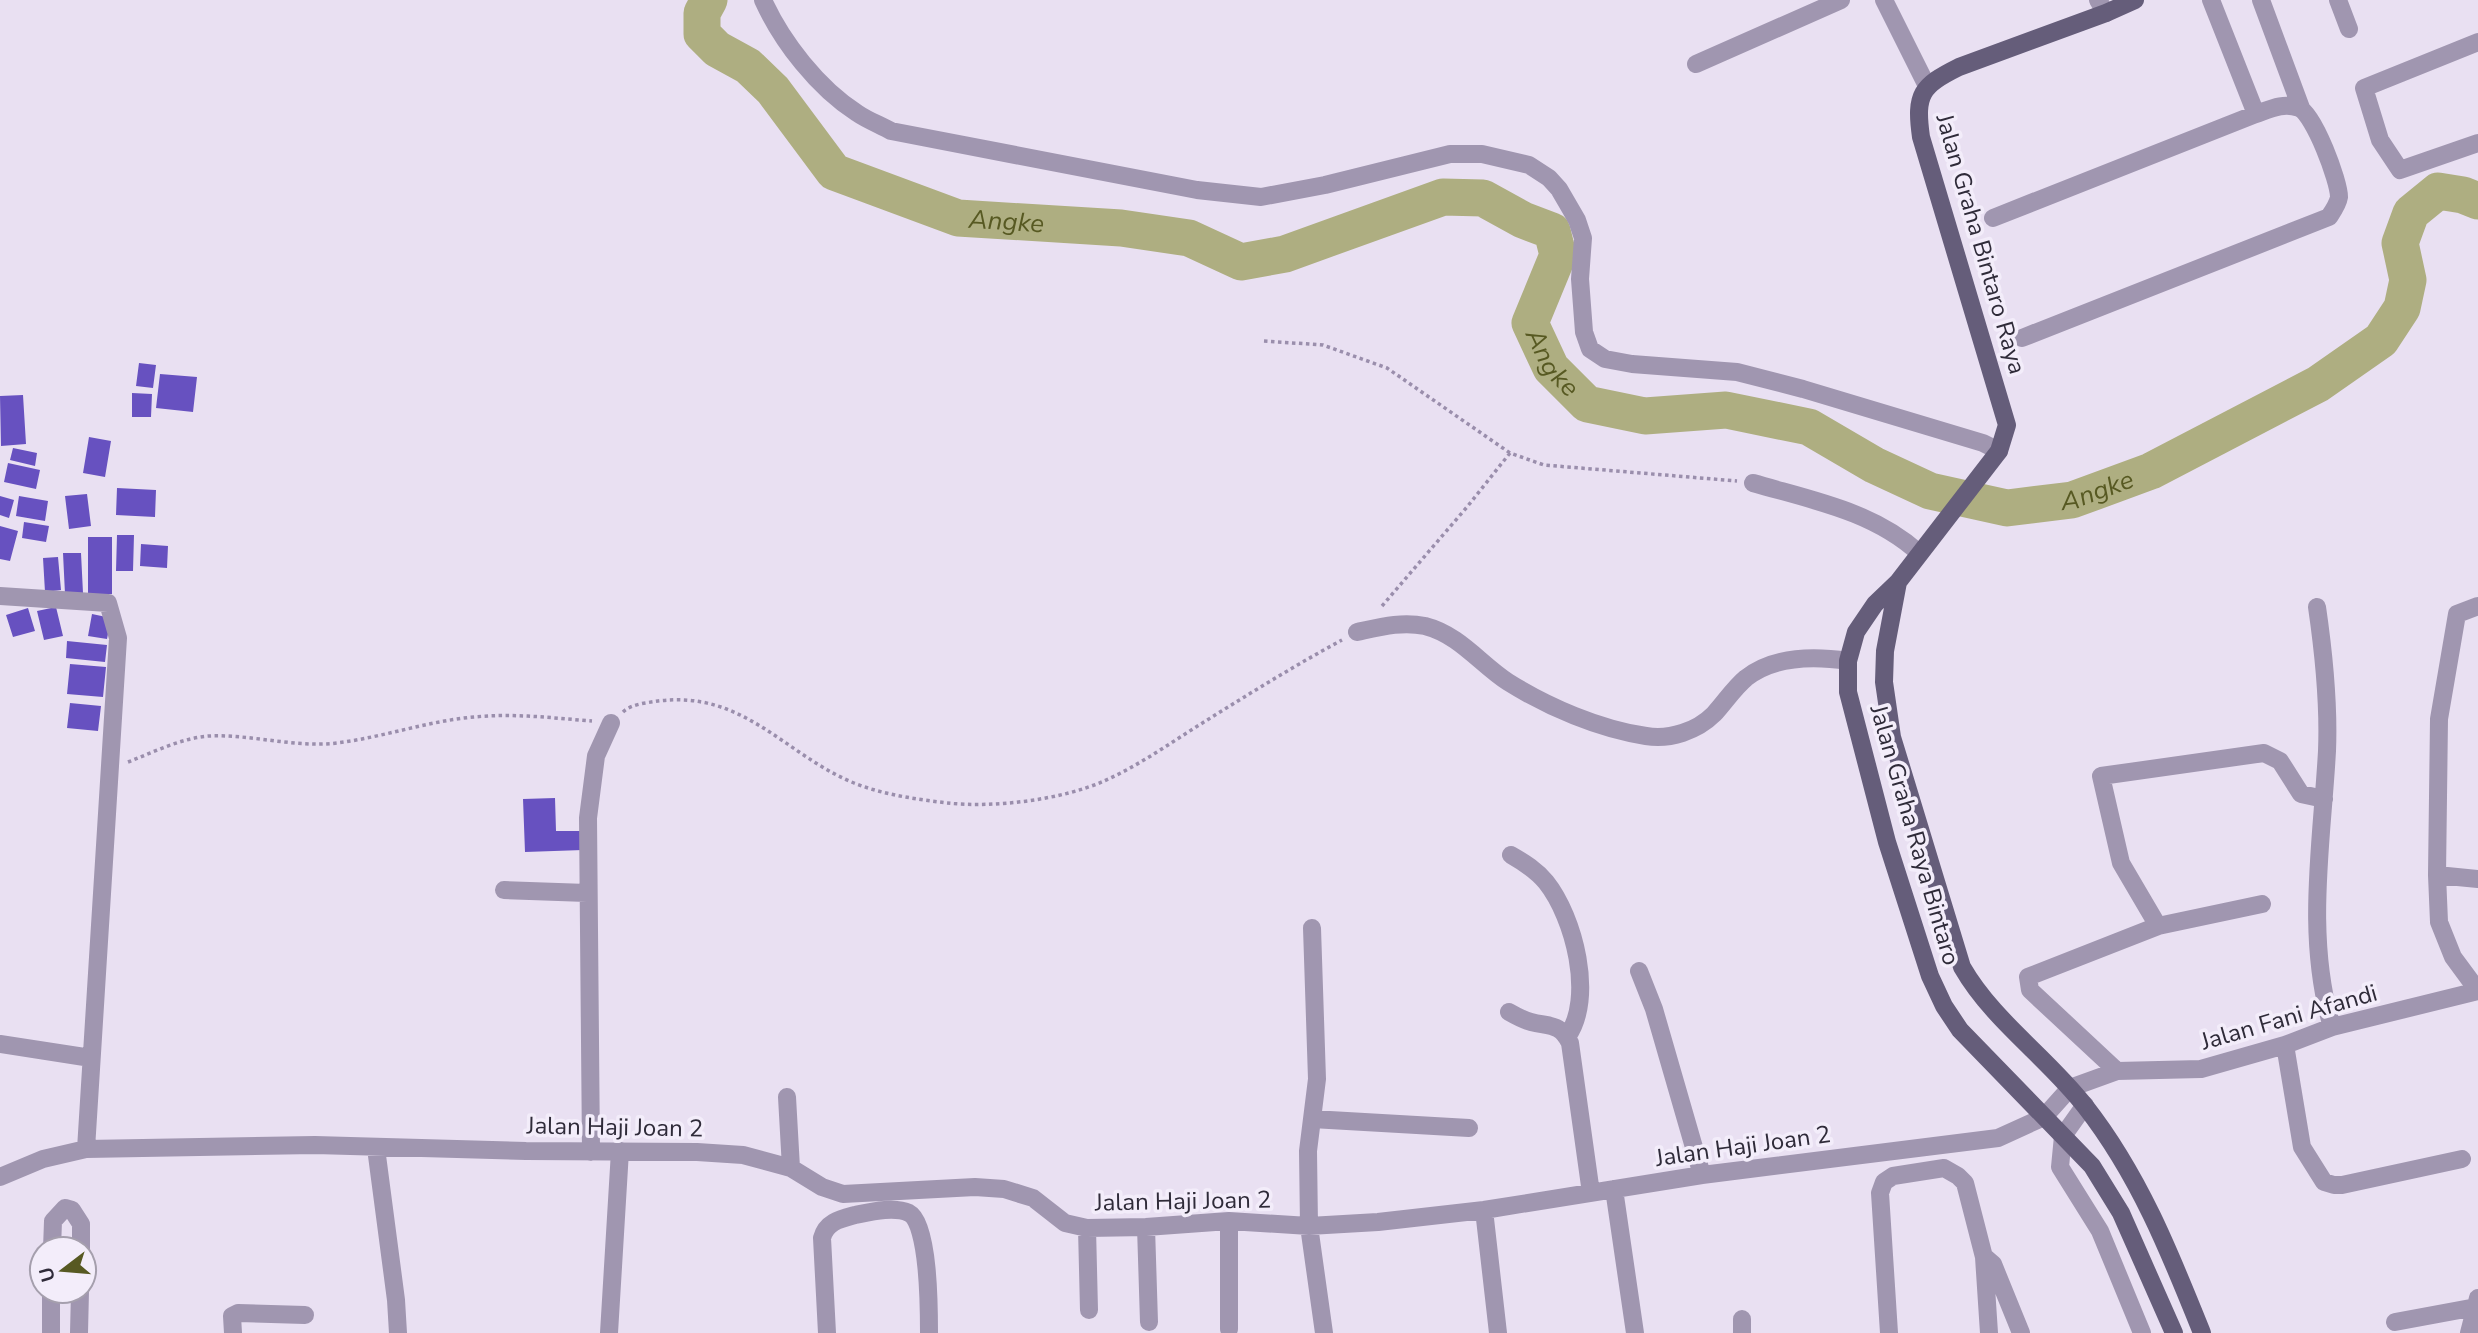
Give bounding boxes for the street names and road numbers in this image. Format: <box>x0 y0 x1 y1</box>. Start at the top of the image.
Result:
street label: Jalan Graha Bintaro Raya <box>1928 109 2033 378</box>
street label: Jalan Graha Raya Bintaro <box>1862 700 1967 969</box>
street label: Jalan Fani Afandi <box>2196 977 2381 1058</box>
street label: Jalan Haji Joan 2 <box>525 1109 704 1145</box>
street label: Jalan Haji Joan 2 <box>1652 1118 1833 1174</box>
street label: Jalan Haji Joan 2 <box>1093 1183 1272 1219</box>

